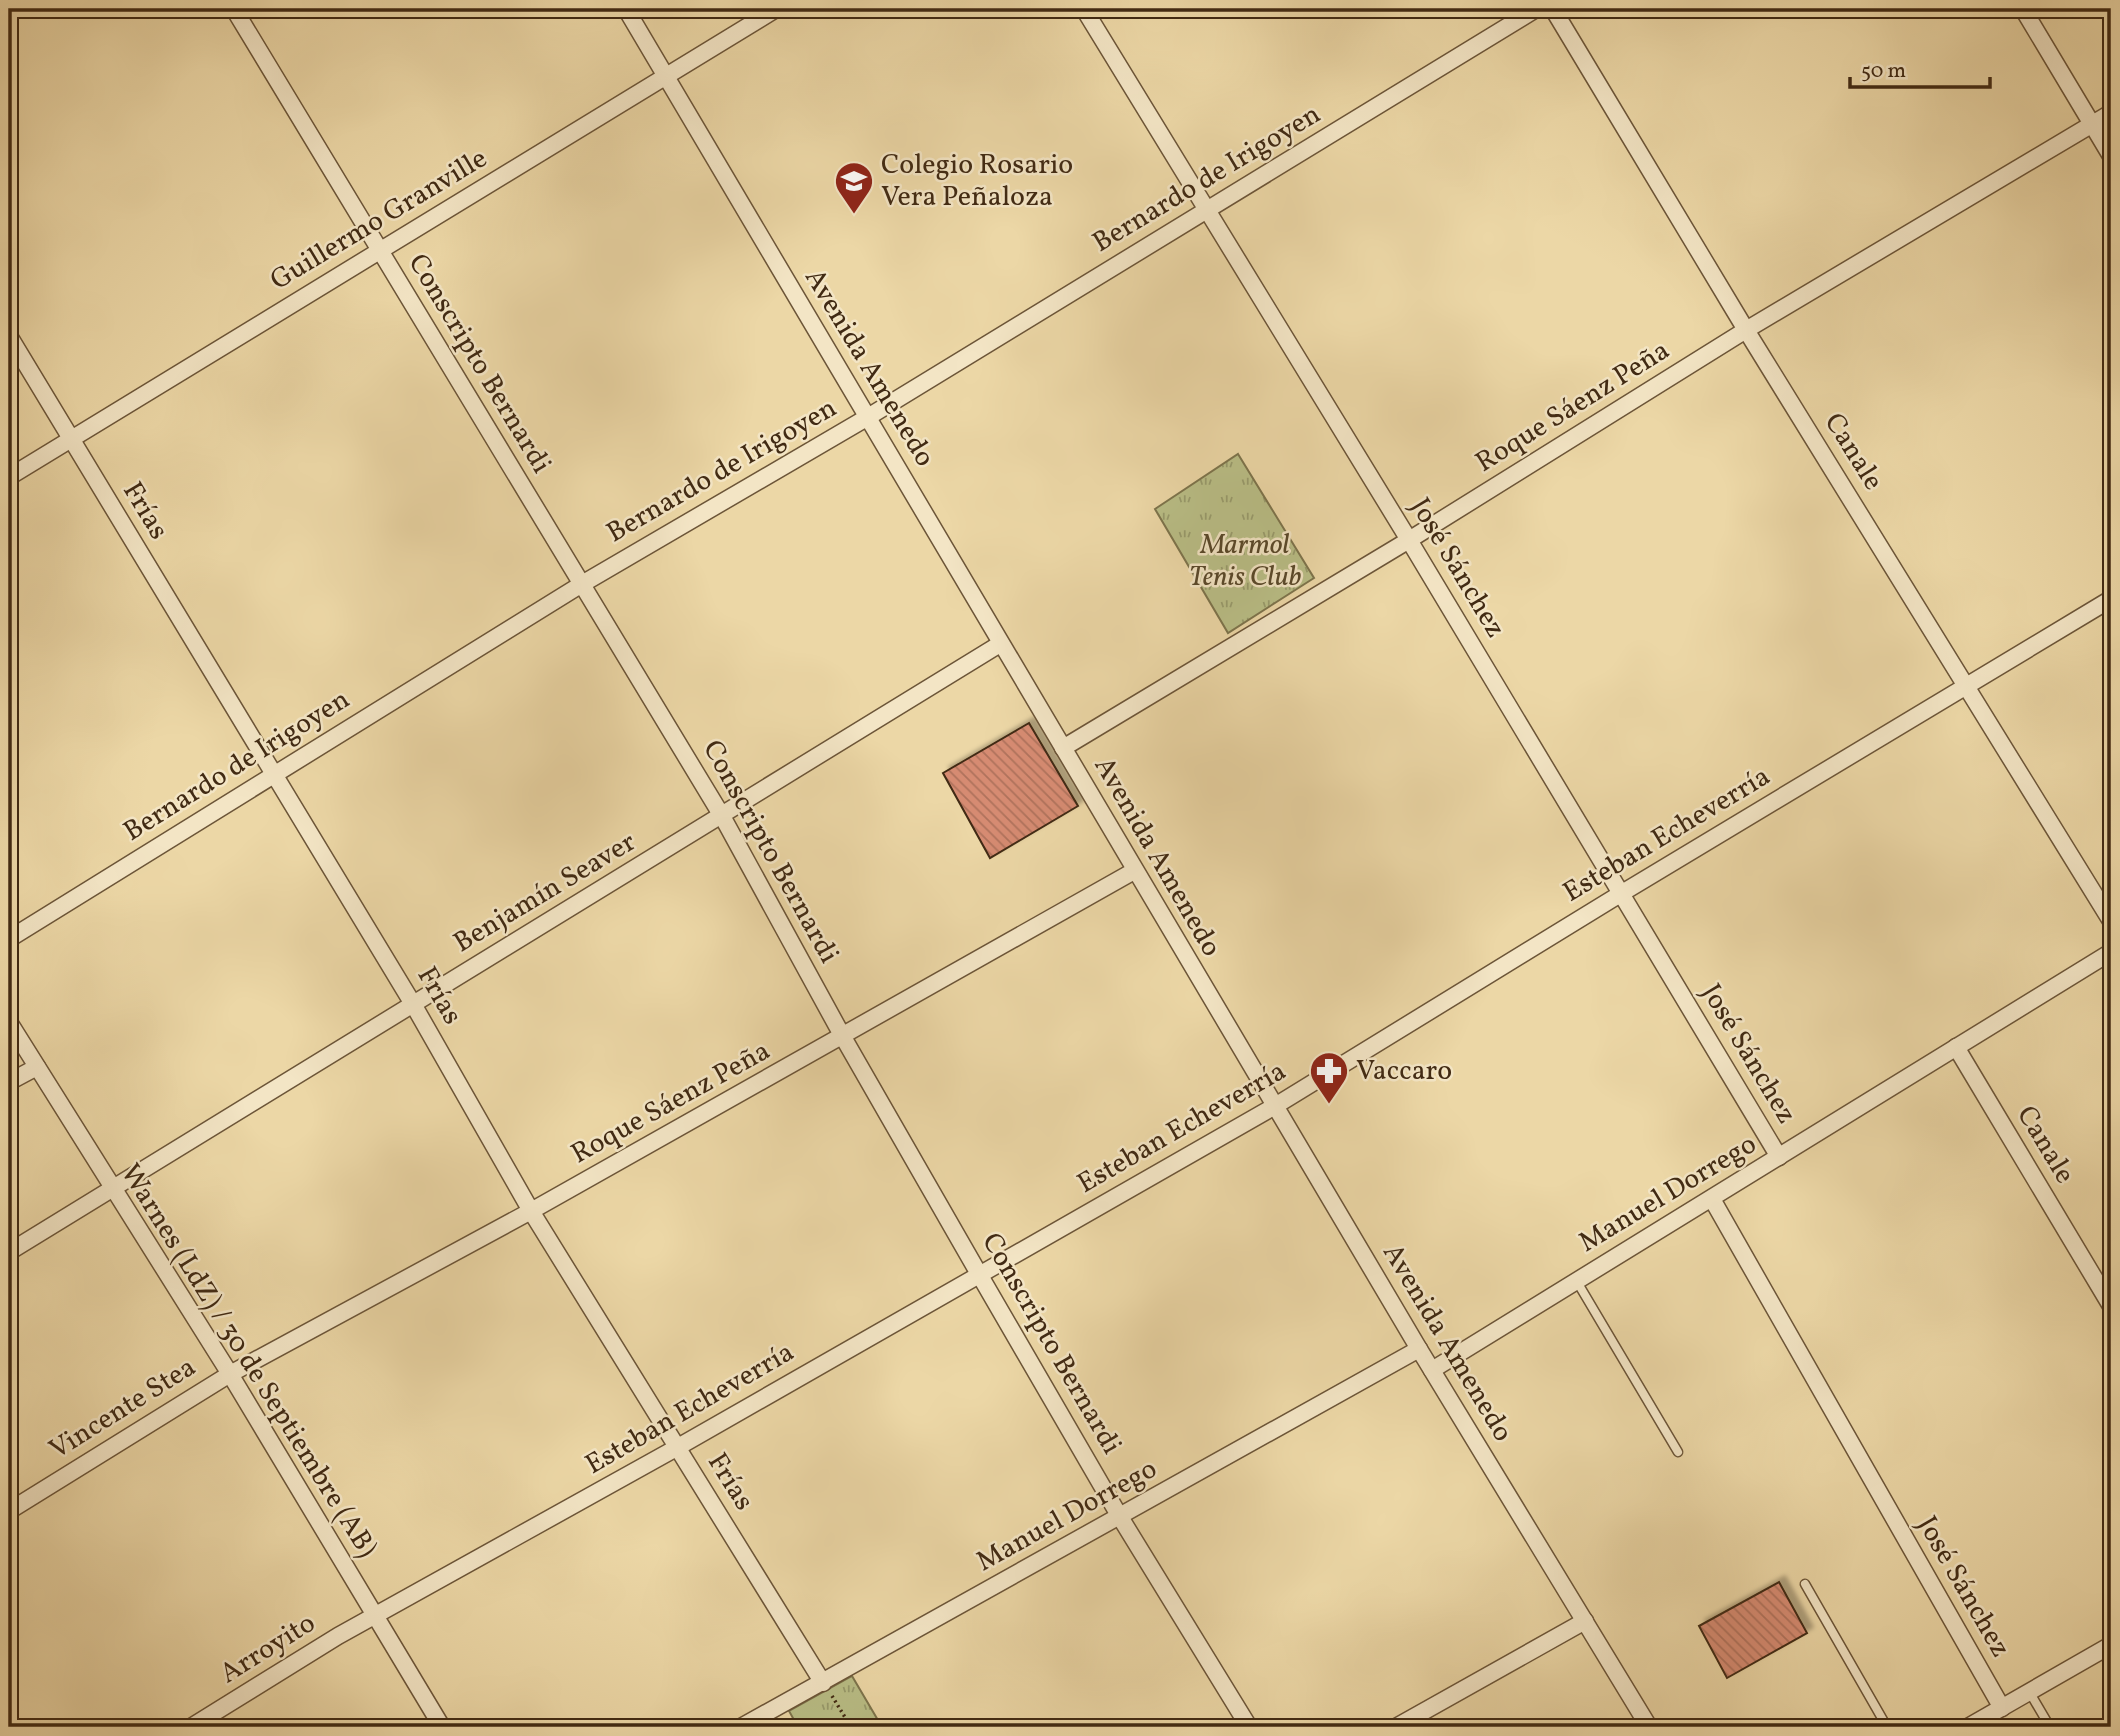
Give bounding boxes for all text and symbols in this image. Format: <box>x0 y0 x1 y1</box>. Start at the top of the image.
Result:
scale bar <box>1850 46 1990 90</box>
text: 50 m <box>1861 57 1906 86</box>
street label: Bernardo de Irigoyen <box>1086 95 1328 263</box>
street label: Guillermo Granville <box>263 140 495 300</box>
place label: Colegio Rosario Vera Peñaloza <box>881 146 1073 217</box>
school or university icon: Colegio Rosario Vera Peñaloza <box>833 160 875 215</box>
street label: Conscripto Bernardi <box>398 247 560 481</box>
street label: Avenida Amenedo <box>794 262 944 474</box>
street label: Roque Sáenz Peña <box>1468 332 1678 482</box>
street label: Bernardo de Irigoyen <box>600 389 844 553</box>
street label: Canale <box>1814 406 1892 498</box>
street label: Frías <box>113 475 177 547</box>
street label: José Sánchez <box>1400 491 1514 645</box>
park label: Marmol Tenis Club <box>1189 526 1301 597</box>
street label: Bernardo de Irigoyen <box>117 681 357 851</box>
street label: Conscripto Bernardi <box>692 733 848 971</box>
street label: Avenida Amenedo <box>1084 750 1230 964</box>
street label: Esteban Echeverría <box>1556 758 1778 912</box>
street label: Benjamín Seaver <box>447 823 644 963</box>
street label: Frías <box>407 960 471 1032</box>
street label: José Sánchez <box>1691 977 1805 1131</box>
street label: Roque Sáenz Peña <box>564 1032 778 1174</box>
pharmacy icon: Vaccaro <box>1308 1050 1350 1105</box>
street label: Esteban Echeverría <box>1070 1052 1294 1204</box>
place label: Vaccaro <box>1356 1052 1452 1091</box>
street label: Canale <box>2007 1099 2083 1191</box>
street label: Manuel Dorrego <box>1572 1126 1764 1262</box>
street label: Warnes (LdZ) / 30 de Septiembre (AB) <box>110 1157 386 1565</box>
street label: Conscripto Bernardi <box>972 1226 1130 1462</box>
street label: Avenida Amenedo <box>1372 1237 1522 1449</box>
street label: Esteban Echeverría <box>578 1333 802 1485</box>
street label: Vincente Stea <box>42 1348 204 1470</box>
street label: Frías <box>697 1446 763 1518</box>
street label: Manuel Dorrego <box>970 1450 1164 1582</box>
street label: José Sánchez <box>1907 1509 2019 1665</box>
street label: Arroyito <box>213 1604 323 1694</box>

